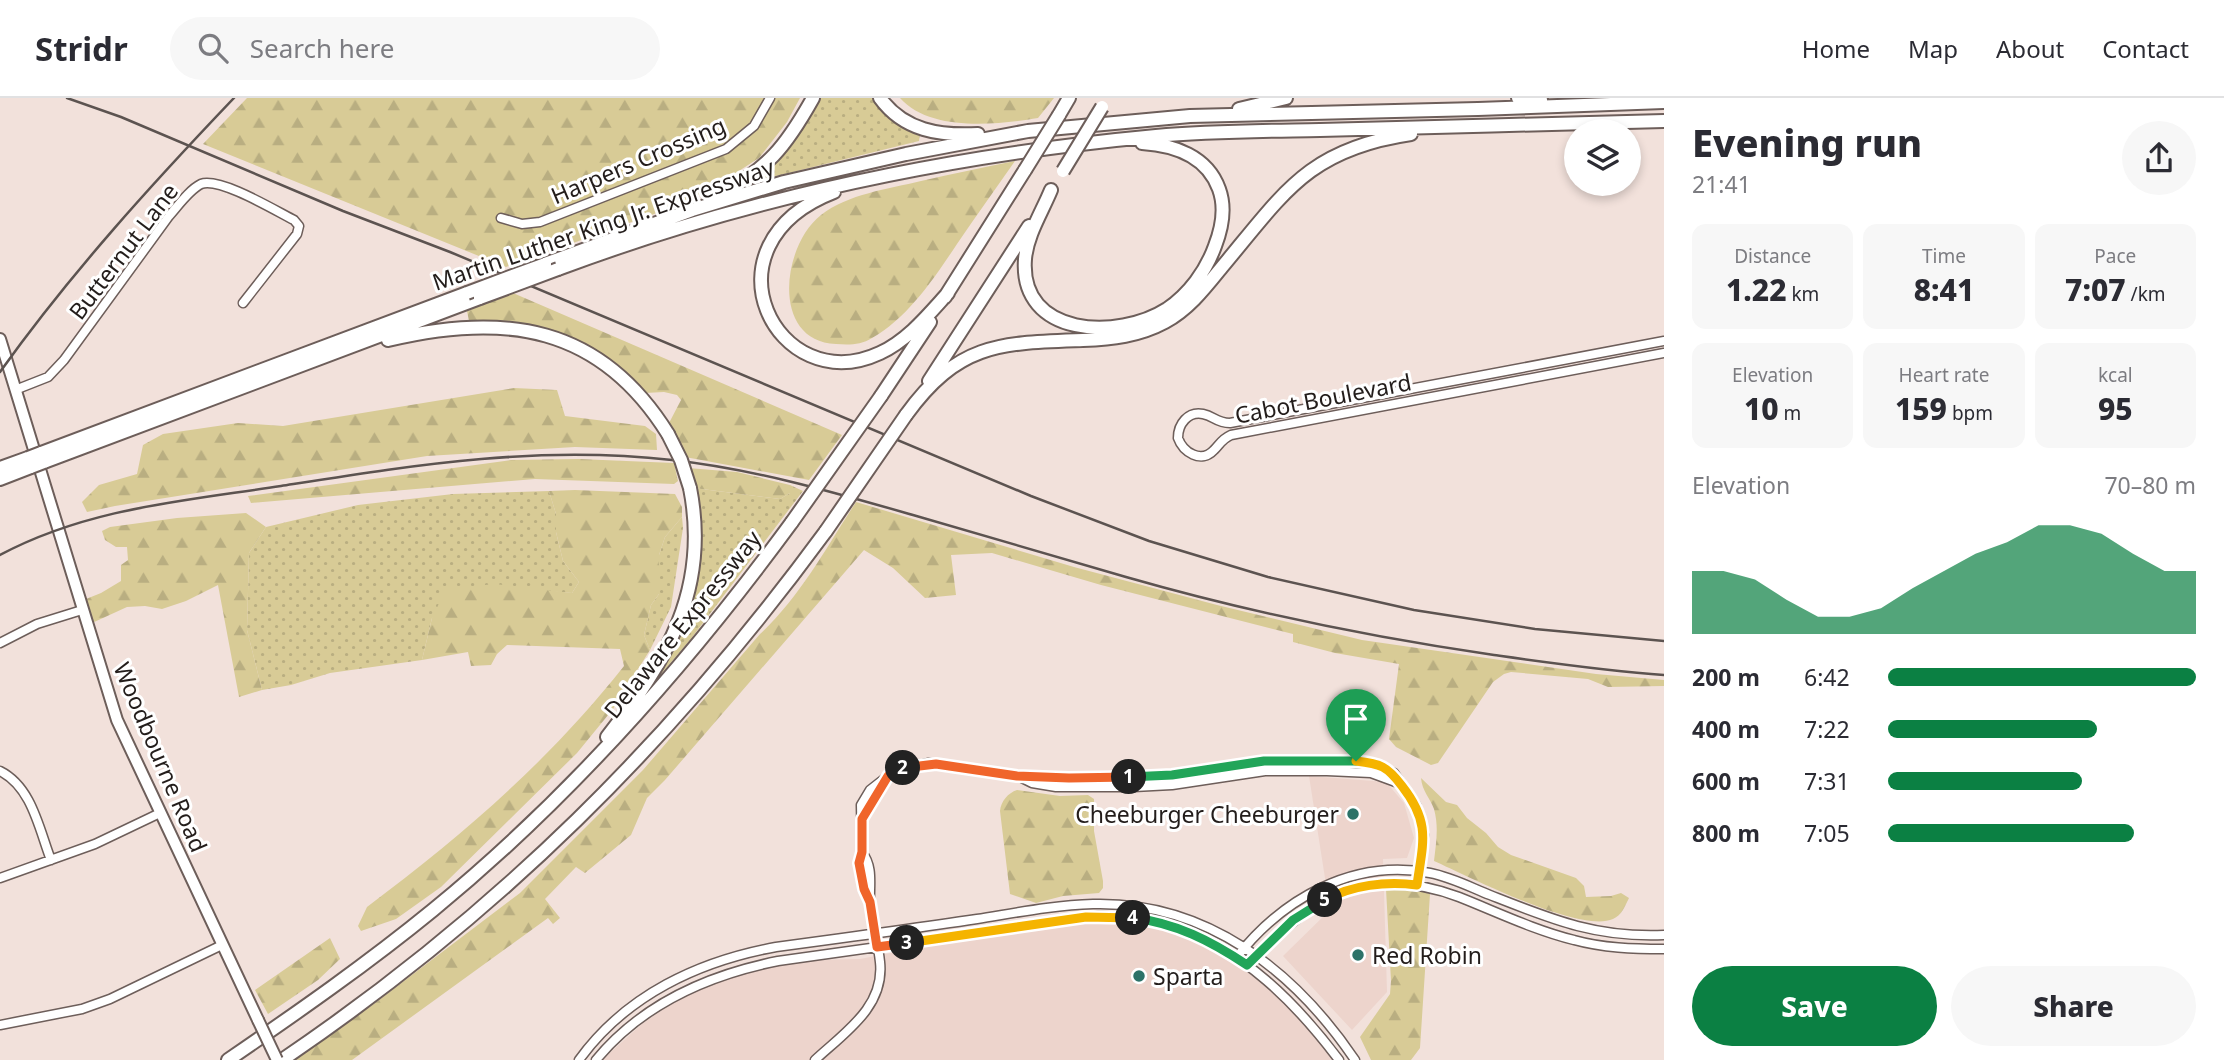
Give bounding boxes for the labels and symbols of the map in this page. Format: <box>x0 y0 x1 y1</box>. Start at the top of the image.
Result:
street label: Harpers Crossing <box>546 109 730 211</box>
street label: Martin Luther King Jr. Expressway <box>428 150 778 298</box>
street label: Butternut Lane <box>61 176 185 326</box>
street label: Cabot Boulevard <box>1232 365 1414 431</box>
street label: Delaware Expressway <box>596 523 768 725</box>
street label: Woodbourne Road <box>107 657 215 857</box>
pin <box>1326 689 1386 761</box>
pin: 2 <box>886 750 920 786</box>
pin: 1 <box>1112 760 1146 794</box>
place label: Cheeburger Cheeburger <box>1075 798 1339 830</box>
marker: Cheeburger Cheeburger <box>1345 806 1361 822</box>
pin: 5 <box>1308 882 1342 918</box>
pin: 4 <box>1116 900 1150 936</box>
pin: 3 <box>890 926 925 960</box>
place label: Red Robin <box>1372 939 1482 971</box>
marker: Red Robin <box>1350 947 1366 963</box>
place label: Sparta <box>1153 960 1223 992</box>
marker: Sparta <box>1131 968 1147 984</box>

